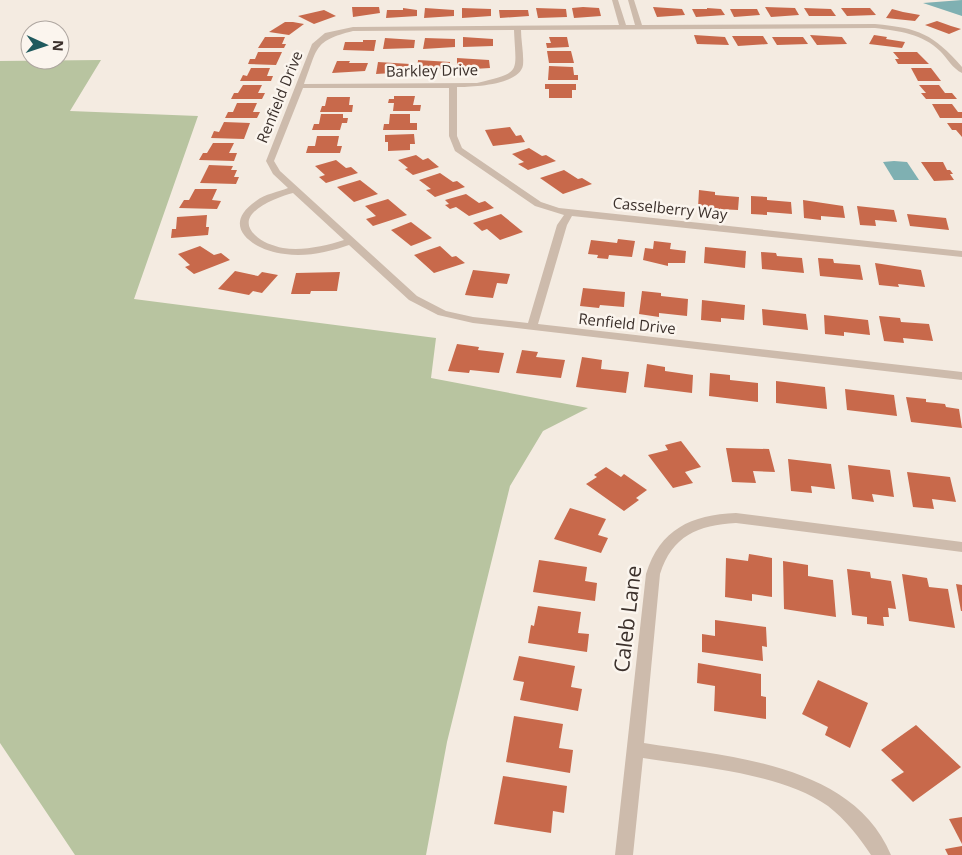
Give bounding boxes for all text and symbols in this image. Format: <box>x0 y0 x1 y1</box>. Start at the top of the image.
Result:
north arrow <box>20 20 70 70</box>
text: N <box>49 40 68 52</box>
street label: Renfield Drive <box>251 48 307 146</box>
street label: Barkley Drive <box>386 59 478 81</box>
street label: Casselberry Way <box>612 192 729 224</box>
street label: Renfield Drive <box>577 308 677 338</box>
street label: Caleb Lane <box>607 564 647 674</box>

